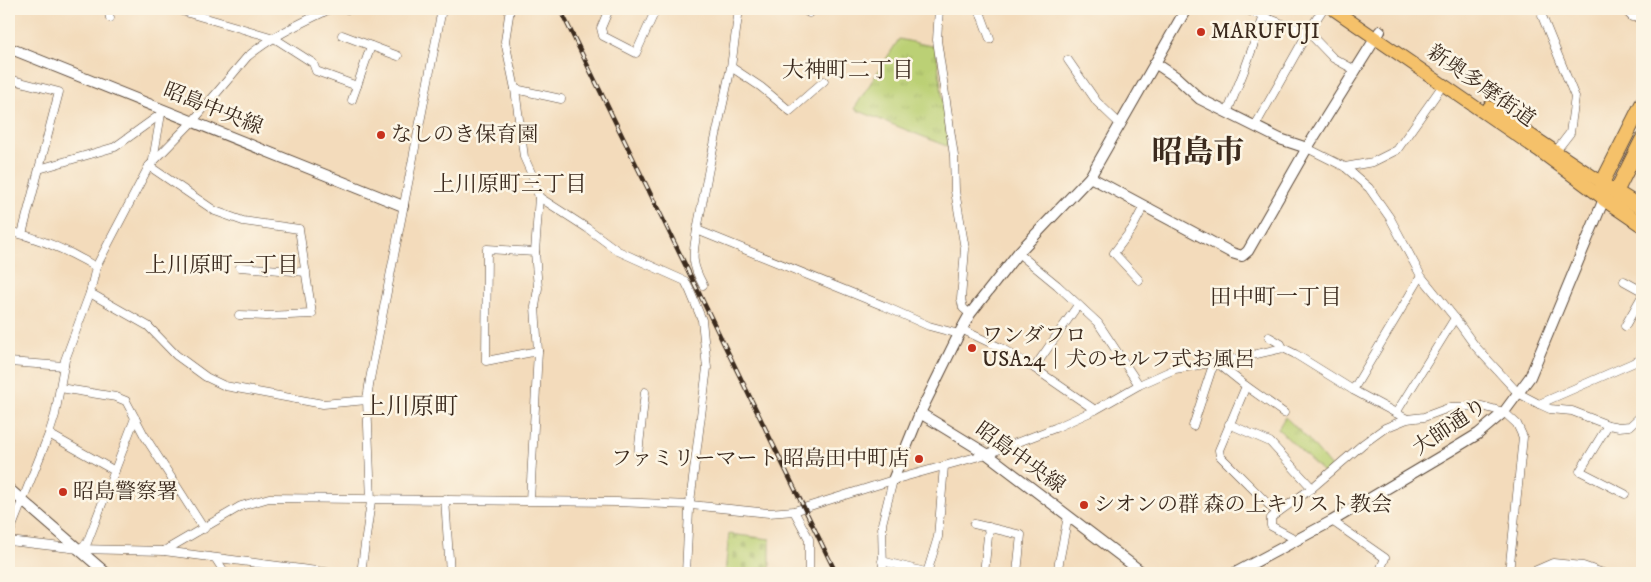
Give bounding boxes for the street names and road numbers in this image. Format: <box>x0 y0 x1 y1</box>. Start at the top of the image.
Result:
street label: 新奥多摩街道 <box>1422 39 1540 133</box>
street label: 昭島中央線 <box>159 77 267 141</box>
street label: 大師通り <box>1408 393 1492 461</box>
street label: 昭島中央線 <box>970 417 1070 499</box>

